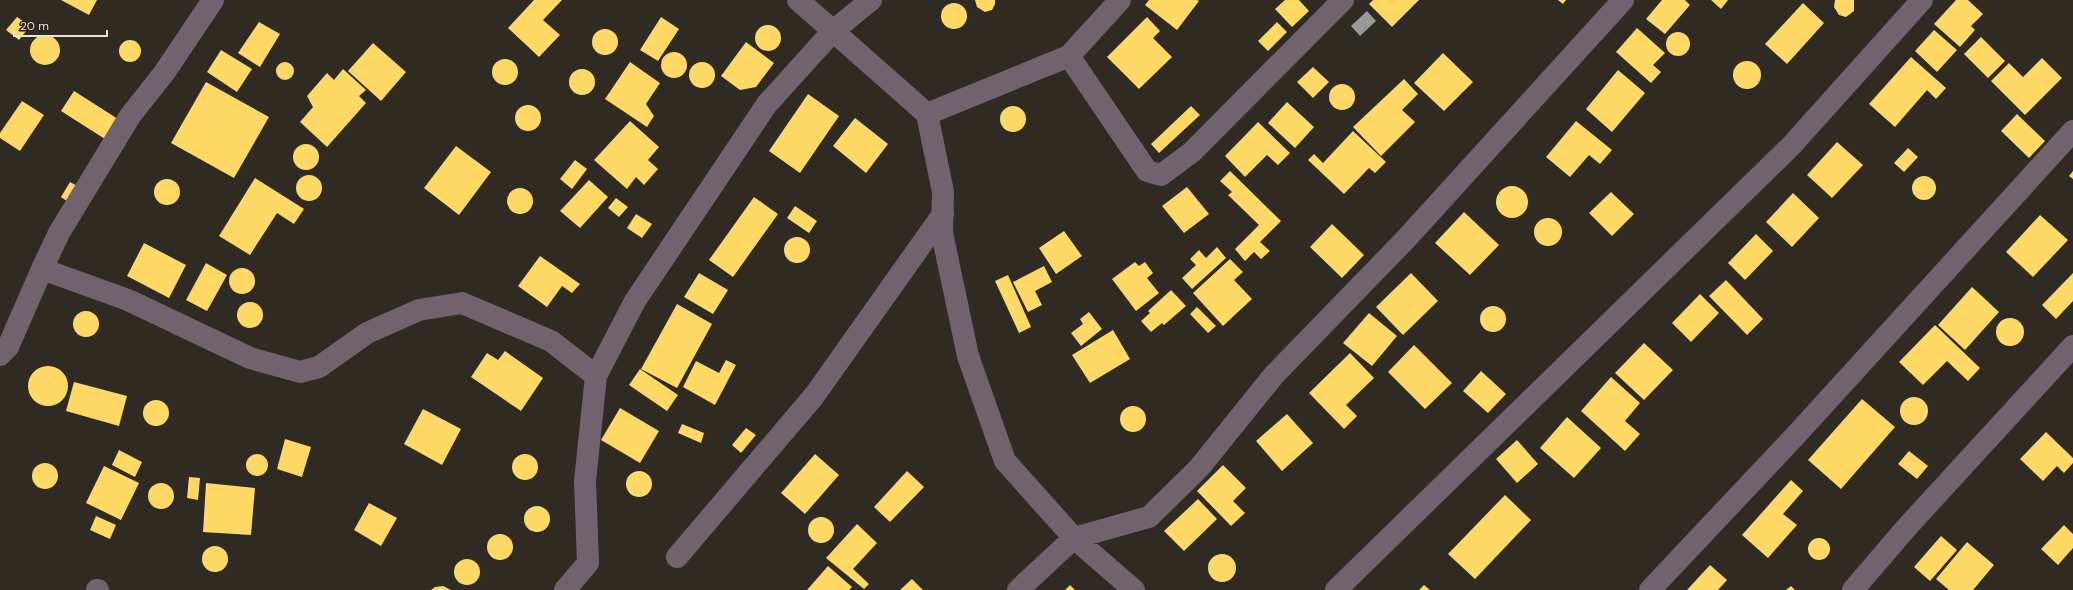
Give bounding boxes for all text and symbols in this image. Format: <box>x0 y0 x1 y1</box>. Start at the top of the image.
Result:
scale bar <box>14 12 107 38</box>
text: 20 m <box>20 18 49 34</box>

